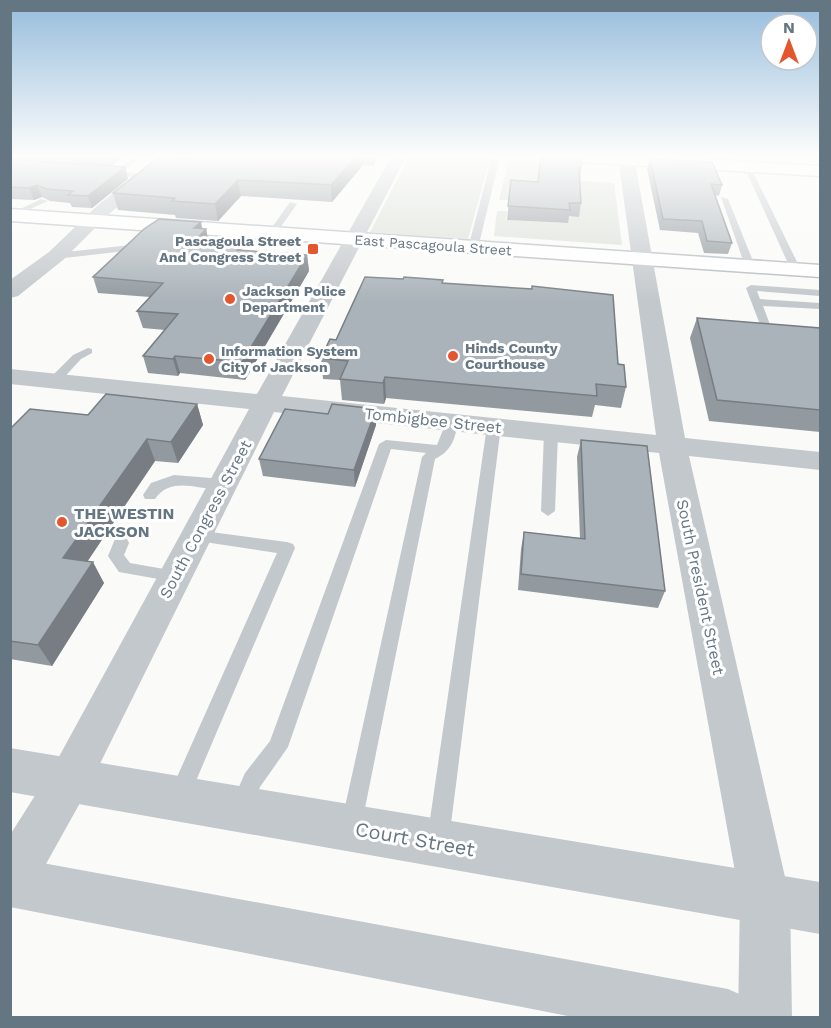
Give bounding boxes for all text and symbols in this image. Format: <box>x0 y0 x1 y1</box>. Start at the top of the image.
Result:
north arrow <box>759 12 819 72</box>
text: N <box>783 18 795 37</box>
street label: East Pascagoula Street <box>354 232 512 258</box>
place label: Pascagoula Street And Congress Street <box>159 233 301 265</box>
marker: Pascagoula Street And Congress Street <box>306 242 320 256</box>
place label: Jackson Police Department <box>242 283 346 315</box>
marker: Jackson Police Department <box>223 292 237 306</box>
place label: Hinds County Courthouse <box>465 340 558 372</box>
place label: Information System City of Jackson <box>221 343 358 375</box>
marker: Hinds County Courthouse <box>446 349 460 363</box>
marker: Information System City of Jackson <box>202 352 216 366</box>
street label: Tombigbee Street <box>363 404 503 437</box>
street label: South Congress Street <box>156 436 255 602</box>
street label: South President Street <box>673 498 728 677</box>
place label: THE WESTIN JACKSON <box>74 504 174 541</box>
marker: THE WESTIN JACKSON <box>55 515 69 529</box>
street label: Court Street <box>353 817 477 861</box>

